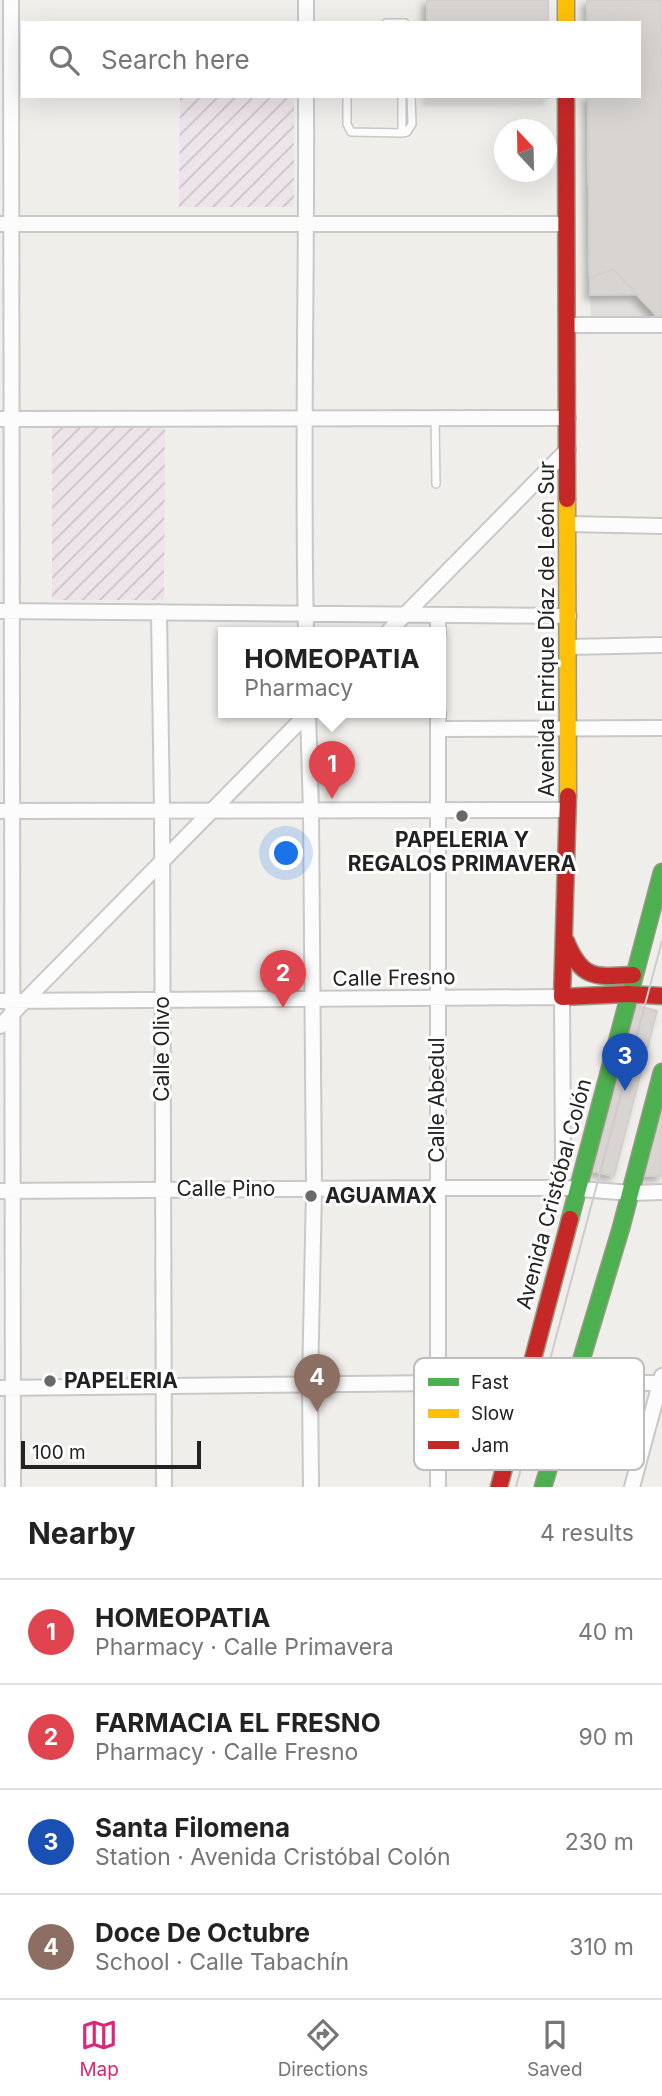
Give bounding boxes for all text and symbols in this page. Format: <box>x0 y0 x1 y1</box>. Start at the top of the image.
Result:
search box <box>21 21 641 98</box>
icon: search <box>45 41 83 79</box>
text: Search here <box>101 44 250 75</box>
north arrow <box>494 119 557 182</box>
street label: Avenida Enrique Díaz de León Sur <box>534 461 559 797</box>
popup <box>218 627 446 718</box>
text: HOMEOPATIA <box>244 643 420 674</box>
text: Pharmacy <box>244 674 353 702</box>
pin: 1 <box>309 741 355 799</box>
marker: PAPELERIA Y REGALOS PRIMAVERA <box>454 808 470 824</box>
place label: PAPELERIA Y REGALOS PRIMAVERA <box>348 827 576 876</box>
your location <box>269 836 303 870</box>
pin: 2 <box>260 950 306 1008</box>
street label: Calle Fresno <box>332 964 456 991</box>
street label: Calle Olivo <box>149 996 174 1102</box>
pin: 3 <box>602 1033 648 1091</box>
street label: Calle Abedul <box>424 1037 449 1163</box>
street label: Avenida Cristóbal Colón <box>511 1076 596 1312</box>
street label: Calle Pino <box>177 1176 275 1201</box>
place label: AGUAMAX <box>325 1183 437 1208</box>
marker: AGUAMAX <box>303 1188 319 1204</box>
pin: 4 <box>294 1354 340 1412</box>
legend <box>414 1358 644 1470</box>
place label: PAPELERIA <box>64 1368 178 1393</box>
text: Fast <box>471 1371 509 1394</box>
marker: PAPELERIA <box>42 1373 58 1389</box>
text: Slow <box>471 1402 514 1425</box>
text: Jam <box>471 1434 509 1457</box>
scale bar <box>21 1438 201 1470</box>
text: 100 m <box>32 1441 86 1464</box>
text: Nearby <box>28 1515 136 1551</box>
text: 4 results <box>540 1519 634 1547</box>
text: HOMEOPATIA <box>95 1602 270 1633</box>
text: 1 <box>46 1618 56 1646</box>
text: 40 m <box>578 1618 634 1646</box>
text: Pharmacy · Calle Primavera <box>95 1633 394 1661</box>
text: FARMACIA EL FRESNO <box>95 1707 381 1738</box>
text: 2 <box>44 1723 58 1751</box>
text: 90 m <box>579 1723 634 1751</box>
text: Pharmacy · Calle Fresno <box>95 1738 358 1766</box>
text: Santa Filomena <box>95 1812 290 1843</box>
text: 3 <box>44 1828 58 1856</box>
text: 230 m <box>565 1828 634 1856</box>
text: Station · Avenida Cristóbal Colón <box>95 1843 451 1871</box>
text: Doce De Octubre <box>95 1917 310 1948</box>
text: 4 <box>43 1933 59 1961</box>
text: 310 m <box>569 1933 634 1961</box>
text: School · Calle Tabachín <box>95 1948 349 1976</box>
tab: Map <box>79 2016 119 2081</box>
tab: Directions <box>278 2016 368 2081</box>
tab: Saved <box>527 2016 583 2081</box>

